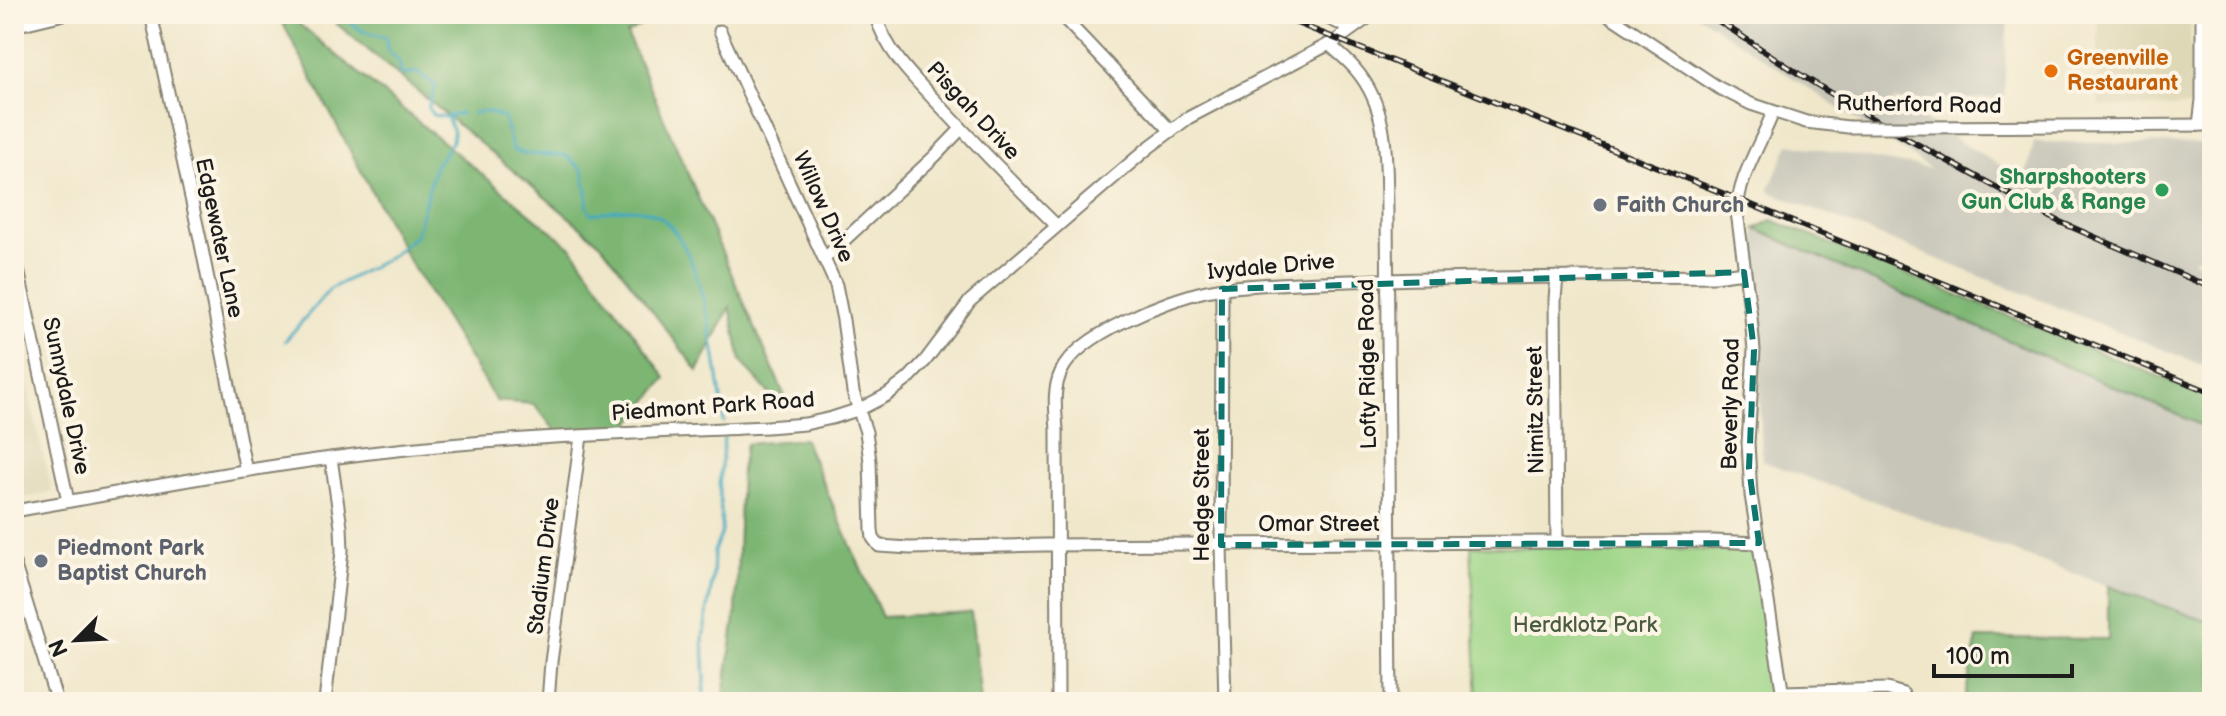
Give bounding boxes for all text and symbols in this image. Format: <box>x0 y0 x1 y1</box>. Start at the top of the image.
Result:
place label: Greenville Restaurant <box>2067 45 2179 97</box>
street label: Pisgah Drive <box>921 56 1025 166</box>
marker: Greenville Restaurant <box>2042 62 2060 80</box>
street label: Rutherford Road <box>1836 90 2002 120</box>
street label: Willow Drive <box>787 147 859 267</box>
street label: Edgewater Lane <box>189 156 249 320</box>
place label: Sharpshooters Gun Club & Range <box>1961 164 2146 216</box>
marker: Sharpshooters Gun Club & Range <box>2153 181 2171 199</box>
place label: Faith Church <box>1616 192 1744 219</box>
marker: Faith Church <box>1591 196 1609 214</box>
street label: Ivydale Drive <box>1206 248 1336 286</box>
street label: Lofty Ridge Road <box>1353 278 1383 450</box>
street label: Sunnydale Drive <box>36 315 96 477</box>
street label: Beverly Road <box>1716 338 1746 470</box>
street label: Nimitz Street <box>1521 345 1551 474</box>
street label: Piedmont Park Road <box>610 386 816 428</box>
street label: Hedge Street <box>1189 428 1216 562</box>
street label: Stadium Drive <box>522 496 566 636</box>
street label: Omar Street <box>1258 511 1380 538</box>
place label: Piedmont Park Baptist Church <box>57 535 207 587</box>
marker: Piedmont Park Baptist Church <box>32 552 50 570</box>
north arrow <box>36 600 116 680</box>
park label: Herdklotz Park <box>1513 612 1657 639</box>
scale bar <box>1934 628 2072 678</box>
text: N <box>43 634 75 661</box>
text: 100 m <box>1946 642 2010 671</box>

